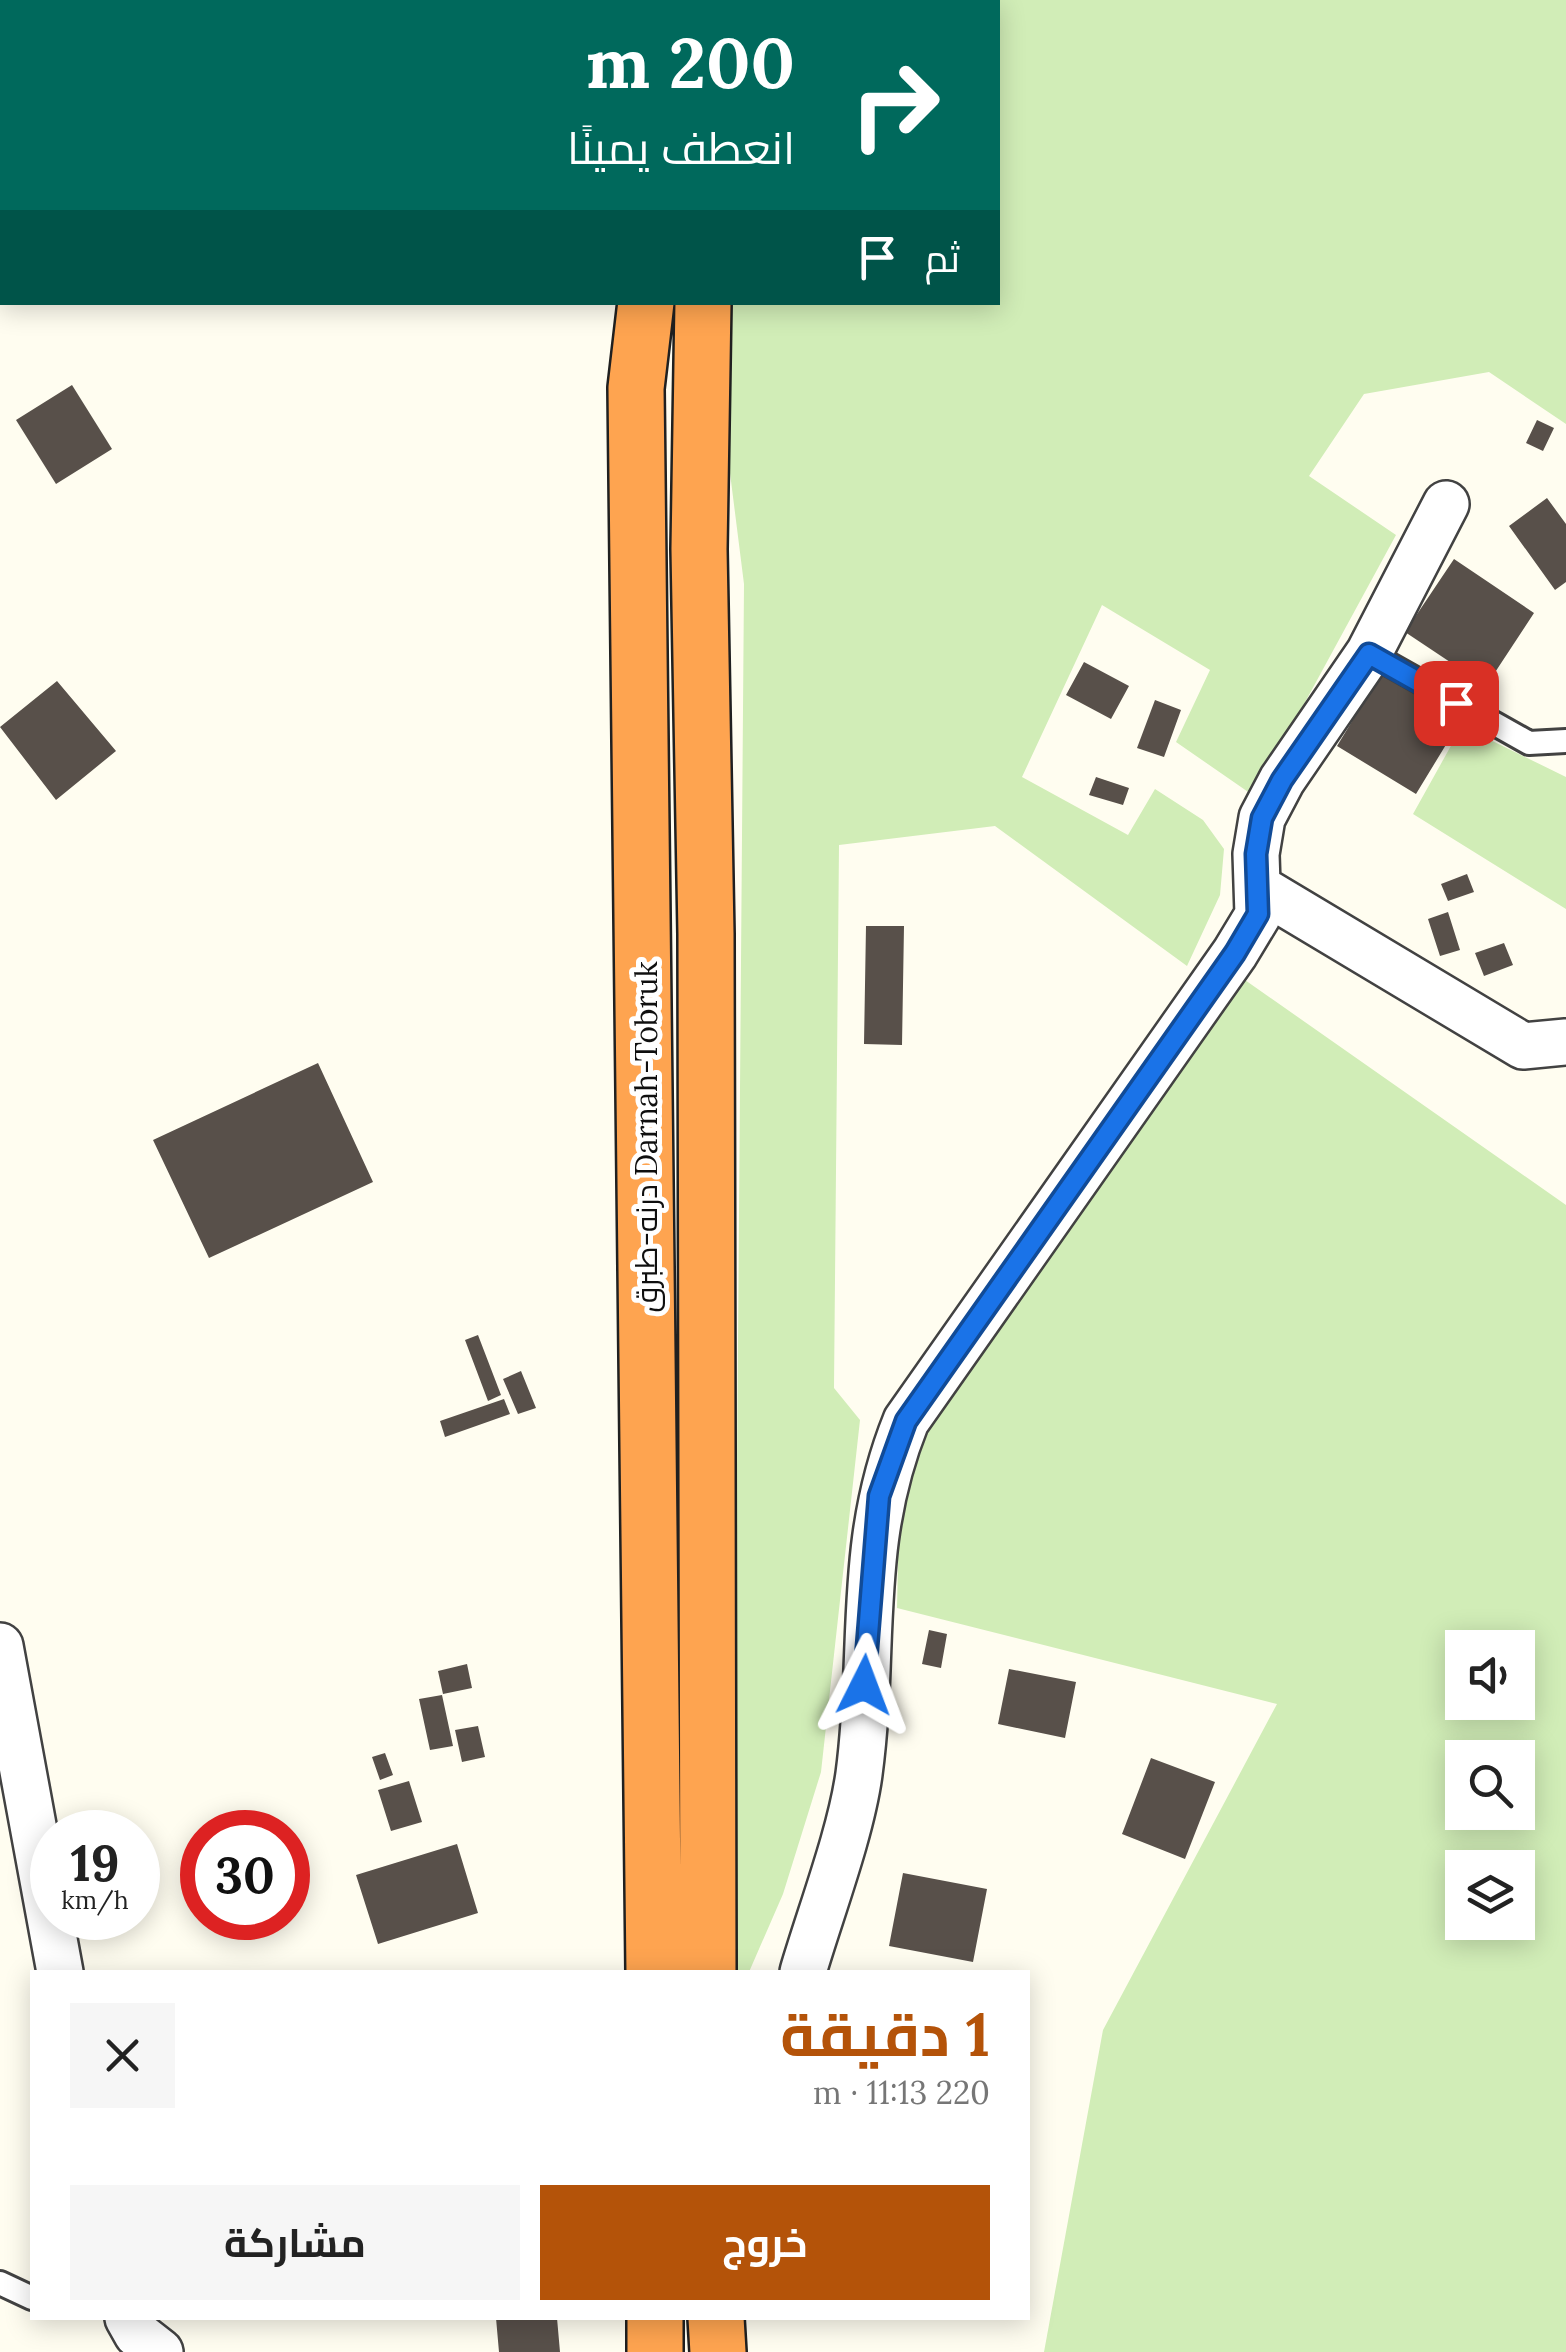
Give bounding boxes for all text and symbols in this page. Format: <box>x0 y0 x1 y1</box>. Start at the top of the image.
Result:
text: 200 m <box>586 18 795 107</box>
icon: right <box>830 40 960 170</box>
text: انعطف يمينًا <box>567 119 795 176</box>
icon: arrive <box>850 230 905 285</box>
text: ثم <box>925 234 960 282</box>
pin <box>1414 661 1499 746</box>
icon: arrive <box>1429 676 1484 731</box>
street label: درنه-طبرق Darnah-Tobruk <box>627 961 665 1313</box>
map controls <box>1445 1630 1535 1940</box>
button: sound <box>1445 1630 1535 1720</box>
position arrow <box>812 1633 916 1737</box>
button: search <box>1445 1740 1535 1830</box>
speed limit sign: 30 <box>180 1810 310 1940</box>
text: 19 <box>70 1831 120 1895</box>
button: layers <box>1445 1850 1535 1940</box>
text: km/h <box>61 1884 129 1916</box>
text: 1 دقيقة <box>780 1996 990 2072</box>
button: close <box>70 2003 175 2108</box>
text: 220 m · 11:13 <box>813 2072 990 2113</box>
button: مشاركة <box>70 2185 520 2300</box>
button: خروج <box>540 2185 990 2300</box>

